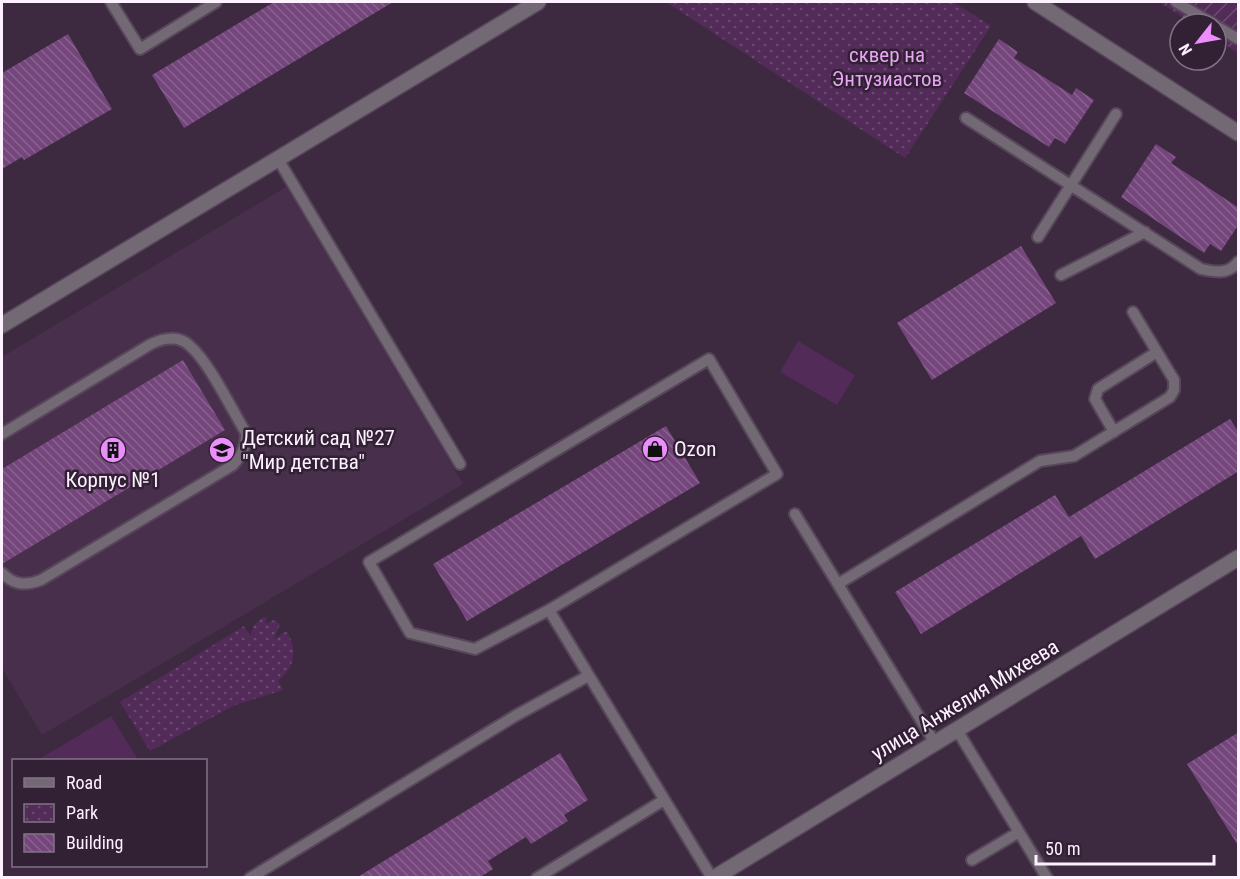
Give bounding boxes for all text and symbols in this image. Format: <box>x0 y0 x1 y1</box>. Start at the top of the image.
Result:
north arrow <box>1168 12 1228 72</box>
text: N <box>1175 40 1196 59</box>
park label: сквер на Энтузиастов <box>832 43 942 91</box>
place label: Детский сад №27 "Мир детства" <box>242 426 395 474</box>
shop icon: Ozon <box>640 434 670 464</box>
building icon: Корпус №1 <box>98 435 128 465</box>
school or university icon: Детский сад №27 "Мир детства" <box>207 435 237 465</box>
place label: Ozon <box>674 437 716 461</box>
place label: Корпус №1 <box>65 468 161 492</box>
street label: улица Анжелия Михеева <box>867 635 1063 765</box>
legend <box>12 759 207 867</box>
text: Road <box>66 772 102 793</box>
text: Park <box>66 802 98 823</box>
scale bar <box>1036 828 1214 866</box>
text: Building <box>66 832 123 853</box>
text: 50 m <box>1045 838 1080 859</box>

